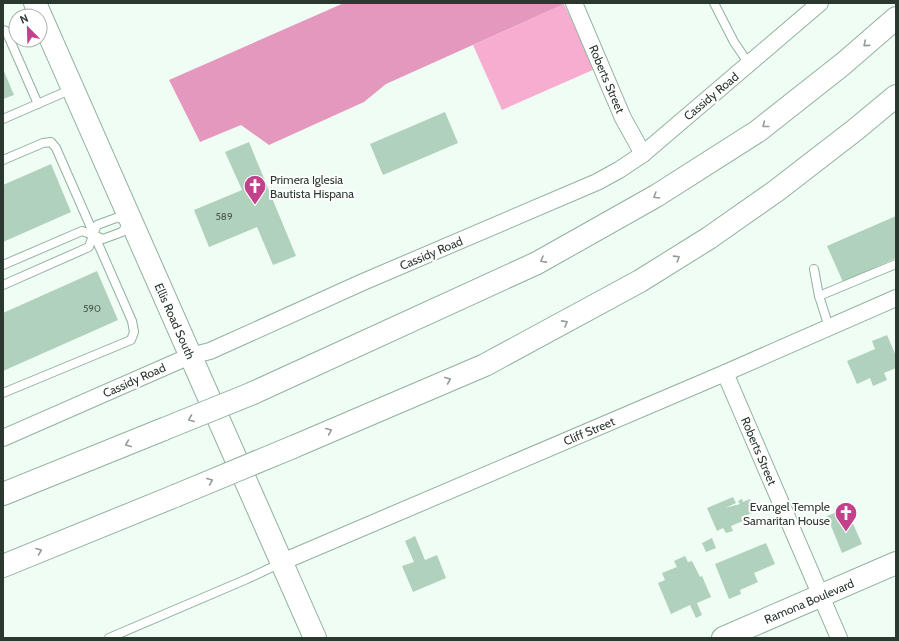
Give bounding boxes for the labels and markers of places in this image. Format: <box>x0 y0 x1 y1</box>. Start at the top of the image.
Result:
place label: Primera Iglesia Bautista Hispana <box>270 172 354 201</box>
church icon: Primera Iglesia Bautista Hispana <box>242 173 268 206</box>
place label: Evangel Temple Samaritan House <box>743 499 830 528</box>
church icon: Evangel Temple Samaritan House <box>833 500 859 533</box>

